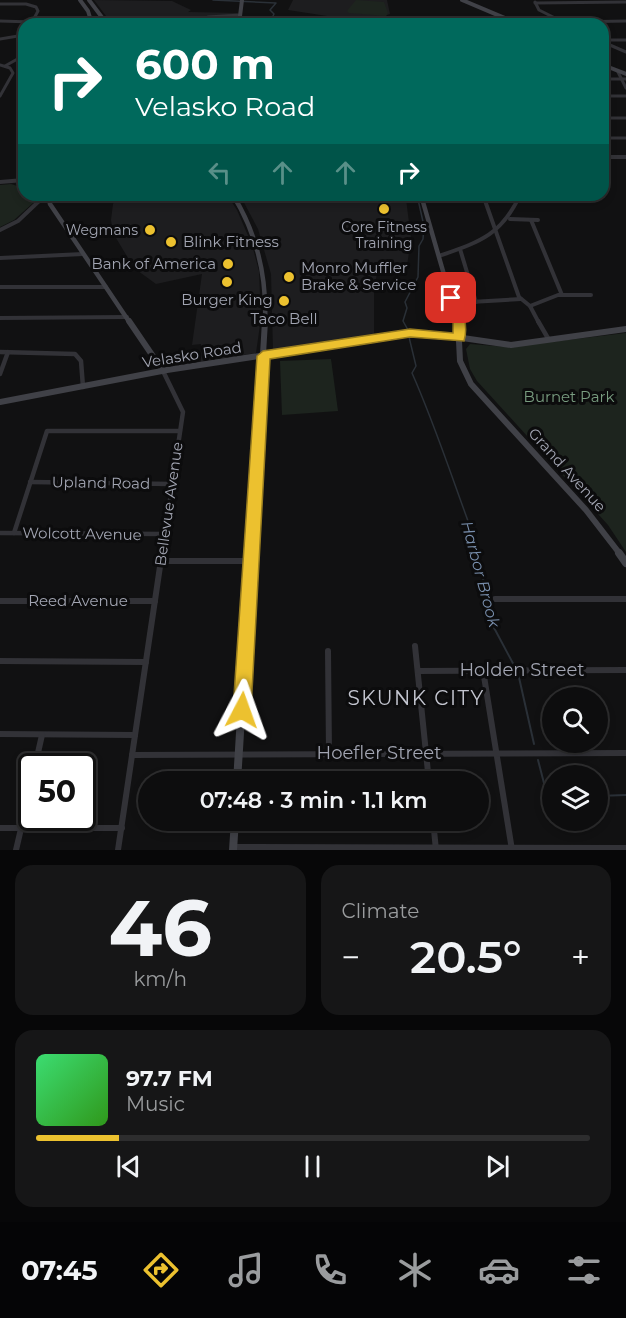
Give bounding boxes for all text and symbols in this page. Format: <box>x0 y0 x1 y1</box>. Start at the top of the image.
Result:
text: 600 m <box>135 38 275 90</box>
icon: right <box>36 42 114 120</box>
text: Velasko Road <box>135 90 315 123</box>
icon: left <box>203 156 236 189</box>
icon: ahead <box>266 156 299 189</box>
icon: ahead <box>329 156 362 189</box>
icon: right <box>392 156 425 189</box>
marker: Core Fitness Training <box>377 202 391 216</box>
place label: Core Fitness Training <box>341 218 427 252</box>
place label: Wegmans <box>66 221 138 239</box>
marker: Wegmans <box>143 223 157 237</box>
place label: Blink Fitness <box>183 232 279 251</box>
marker: Blink Fitness <box>164 235 178 249</box>
place label: Bank of America <box>91 254 216 273</box>
marker: Bank of America <box>221 257 235 271</box>
place label: Monro Muffler Brake & Service <box>301 258 416 294</box>
marker: Monro Muffler Brake & Service <box>282 270 296 284</box>
pin <box>425 272 476 323</box>
marker: Burger King <box>220 275 234 289</box>
icon: arrive <box>434 281 467 314</box>
place label: Burger King <box>181 290 273 309</box>
marker: Taco Bell <box>277 294 291 308</box>
place label: Taco Bell <box>250 309 318 328</box>
street label: Velasko Road <box>141 337 243 372</box>
park label: Burnet Park <box>524 387 614 406</box>
street label: Grand Avenue <box>525 424 610 516</box>
street label: Bellevue Avenue <box>150 441 187 567</box>
street label: Upland Road <box>52 472 150 493</box>
water label: Harbor Brook <box>457 519 504 631</box>
street label: Wolcott Avenue <box>22 523 142 544</box>
street label: Reed Avenue <box>28 591 128 610</box>
street label: Holden Street <box>459 659 585 681</box>
position arrow <box>210 678 274 742</box>
district label: SKUNK CITY <box>347 686 485 710</box>
map controls <box>542 687 608 831</box>
button: search <box>542 687 608 753</box>
street label: Hoefler Street <box>317 742 441 764</box>
speed limit sign: 50 <box>18 753 96 831</box>
button: layers <box>542 765 608 831</box>
text: 07:48 · 3 min · 1.1 km <box>200 787 427 814</box>
text: 46 <box>109 880 212 976</box>
text: Climate <box>342 899 419 923</box>
text: 20.5° <box>410 929 522 984</box>
text: − <box>342 937 360 977</box>
text: + <box>571 937 590 977</box>
text: km/h <box>134 967 187 991</box>
text: 97.7 FM <box>126 1065 213 1092</box>
text: Music <box>126 1092 185 1116</box>
icon: previous <box>112 1150 145 1183</box>
icon: pause <box>296 1150 329 1183</box>
icon: next <box>481 1150 514 1183</box>
icon: directions <box>140 1249 182 1291</box>
icon: music <box>225 1249 267 1291</box>
icon: phone <box>309 1249 351 1291</box>
icon: climate <box>394 1249 436 1291</box>
icon: car <box>478 1249 520 1291</box>
icon: filters <box>563 1249 605 1291</box>
text: 07:45 <box>21 1254 97 1287</box>

